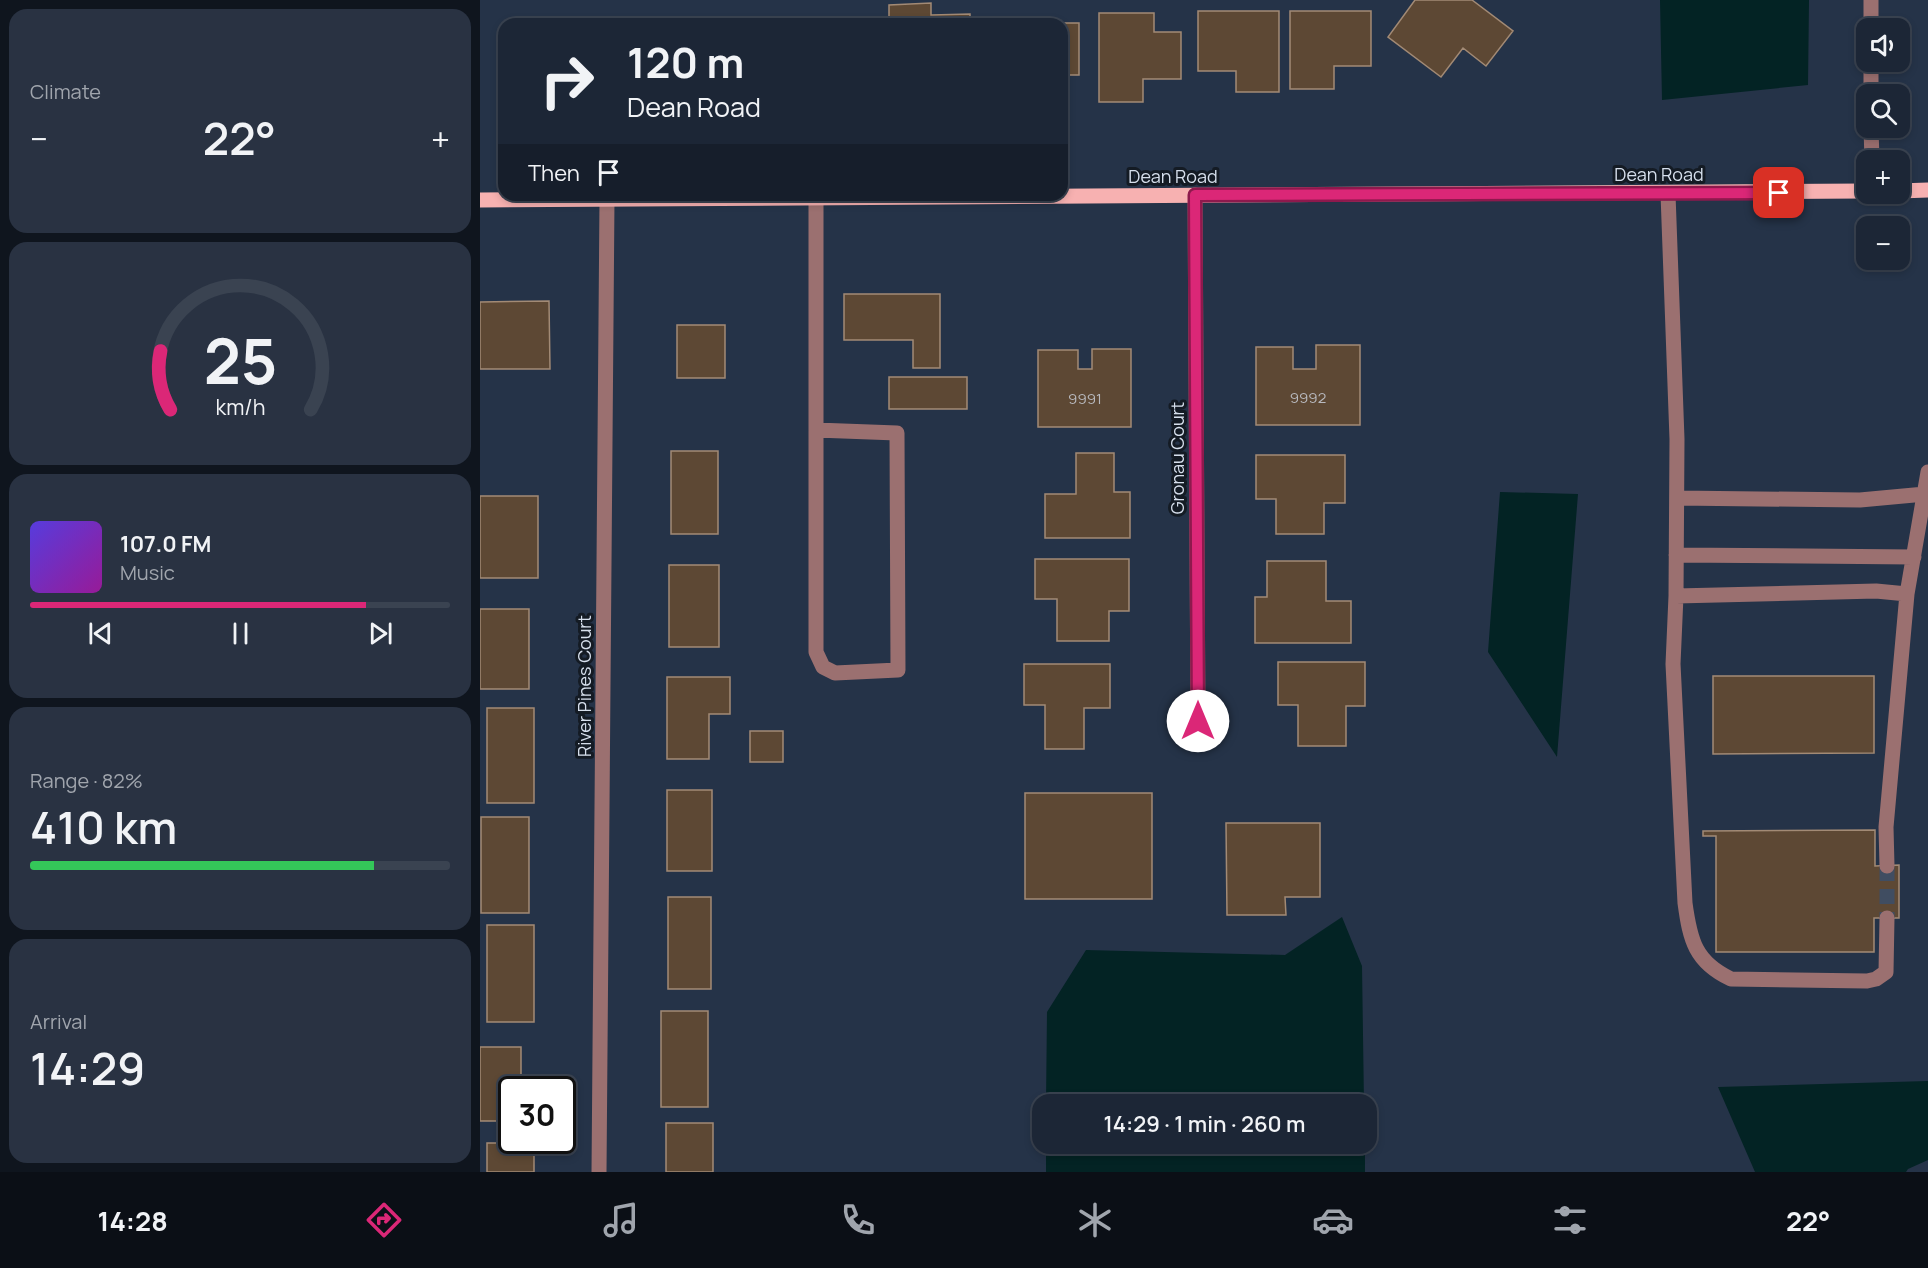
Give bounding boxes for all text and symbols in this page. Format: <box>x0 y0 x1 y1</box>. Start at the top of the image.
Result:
map controls <box>1856 18 1910 270</box>
button: sound <box>1856 18 1910 72</box>
text: 120 m <box>627 33 744 91</box>
icon: right <box>528 42 606 120</box>
text: Climate <box>30 78 101 105</box>
button: search <box>1856 84 1910 138</box>
text: Dean Road <box>627 88 761 125</box>
text: 22° <box>203 107 276 169</box>
text: − <box>30 116 48 161</box>
text: + <box>431 116 450 161</box>
button: + <box>1856 150 1910 204</box>
icon: arrive <box>592 156 625 189</box>
text: Then <box>528 158 580 188</box>
street label: Dean Road <box>1614 162 1704 186</box>
street label: Dean Road <box>1128 164 1218 188</box>
pin <box>1753 167 1804 218</box>
icon: arrive <box>1762 176 1795 209</box>
button: − <box>1856 216 1910 270</box>
text: 25 <box>203 318 277 404</box>
house number: 9992 <box>1290 387 1326 408</box>
house number: 9991 <box>1068 388 1102 409</box>
text: km/h <box>215 393 265 422</box>
street label: Gronau Court <box>1165 402 1189 514</box>
text: 107.0 FM <box>120 529 211 559</box>
text: Music <box>120 559 175 586</box>
street label: River Pines Court <box>572 615 596 757</box>
icon: previous <box>84 617 117 650</box>
icon: pause <box>224 617 257 650</box>
icon: next <box>364 617 397 650</box>
position arrow <box>1166 689 1230 753</box>
text: Range · 82% <box>30 767 143 794</box>
text: 410 km <box>30 796 177 858</box>
text: Arrival <box>30 1008 87 1035</box>
text: 14:29 <box>30 1037 145 1099</box>
speed limit sign: 30 <box>498 1076 576 1154</box>
text: 14:29 · 1 min · 260 m <box>1103 1109 1306 1139</box>
icon: directions <box>363 1199 405 1241</box>
icon: music <box>600 1199 642 1241</box>
icon: phone <box>837 1199 879 1241</box>
icon: climate <box>1074 1199 1116 1241</box>
icon: car <box>1312 1199 1354 1241</box>
icon: filters <box>1549 1199 1591 1241</box>
text: 14:28 <box>98 1202 168 1239</box>
text: 22° <box>1786 1202 1830 1239</box>

